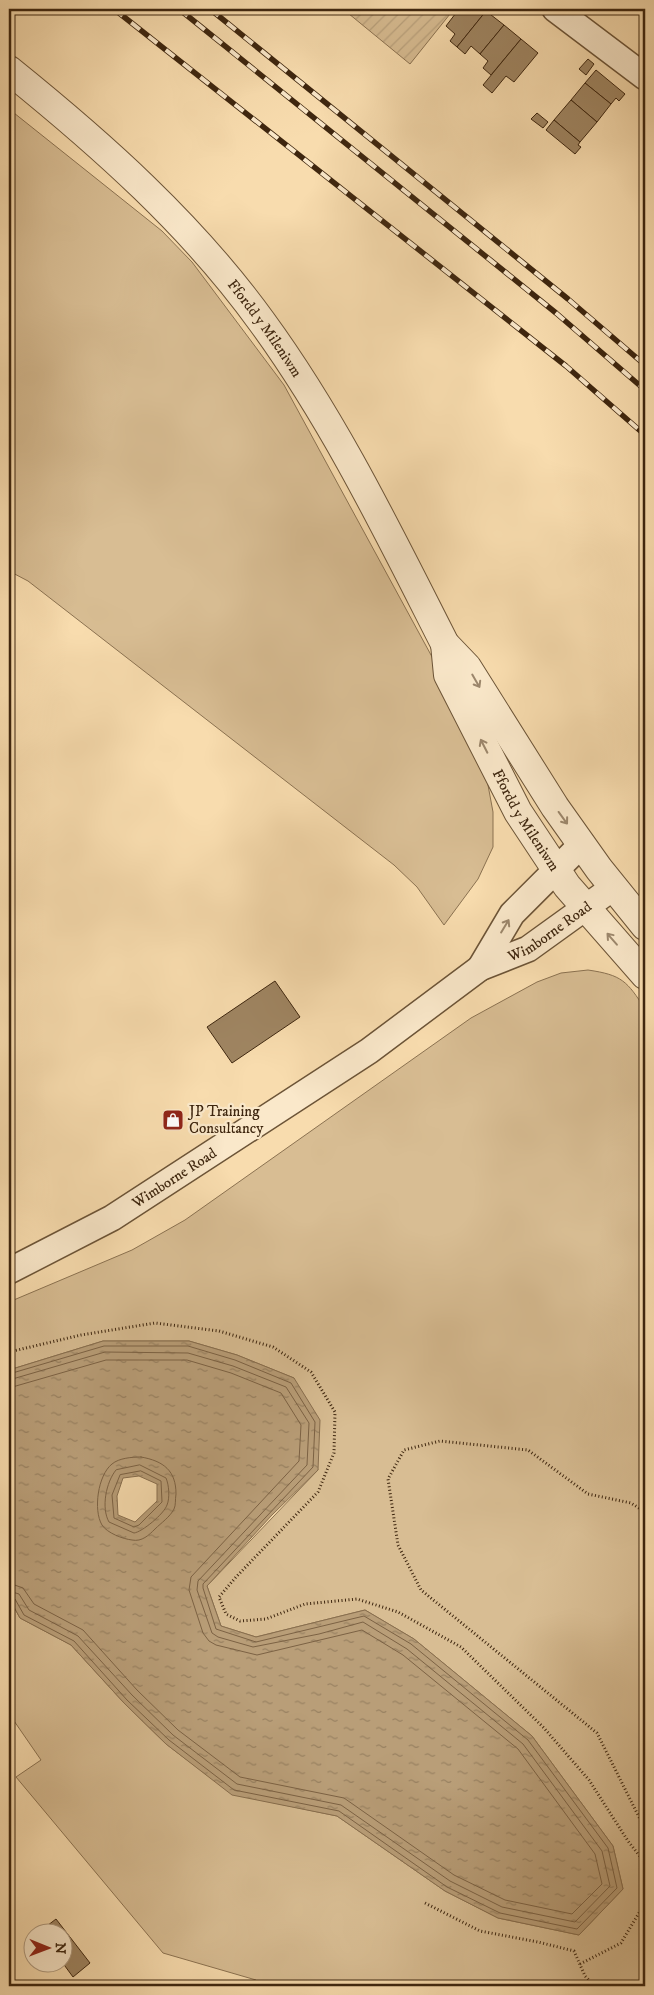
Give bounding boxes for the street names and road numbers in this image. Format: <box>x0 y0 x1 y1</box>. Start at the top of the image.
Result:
street label: Ffordd y Mileniwm <box>223 275 307 381</box>
street label: Ffordd y Mileniwm <box>488 766 564 875</box>
street label: Wimborne Road <box>504 897 596 966</box>
street label: Wimborne Road <box>127 1143 220 1213</box>

